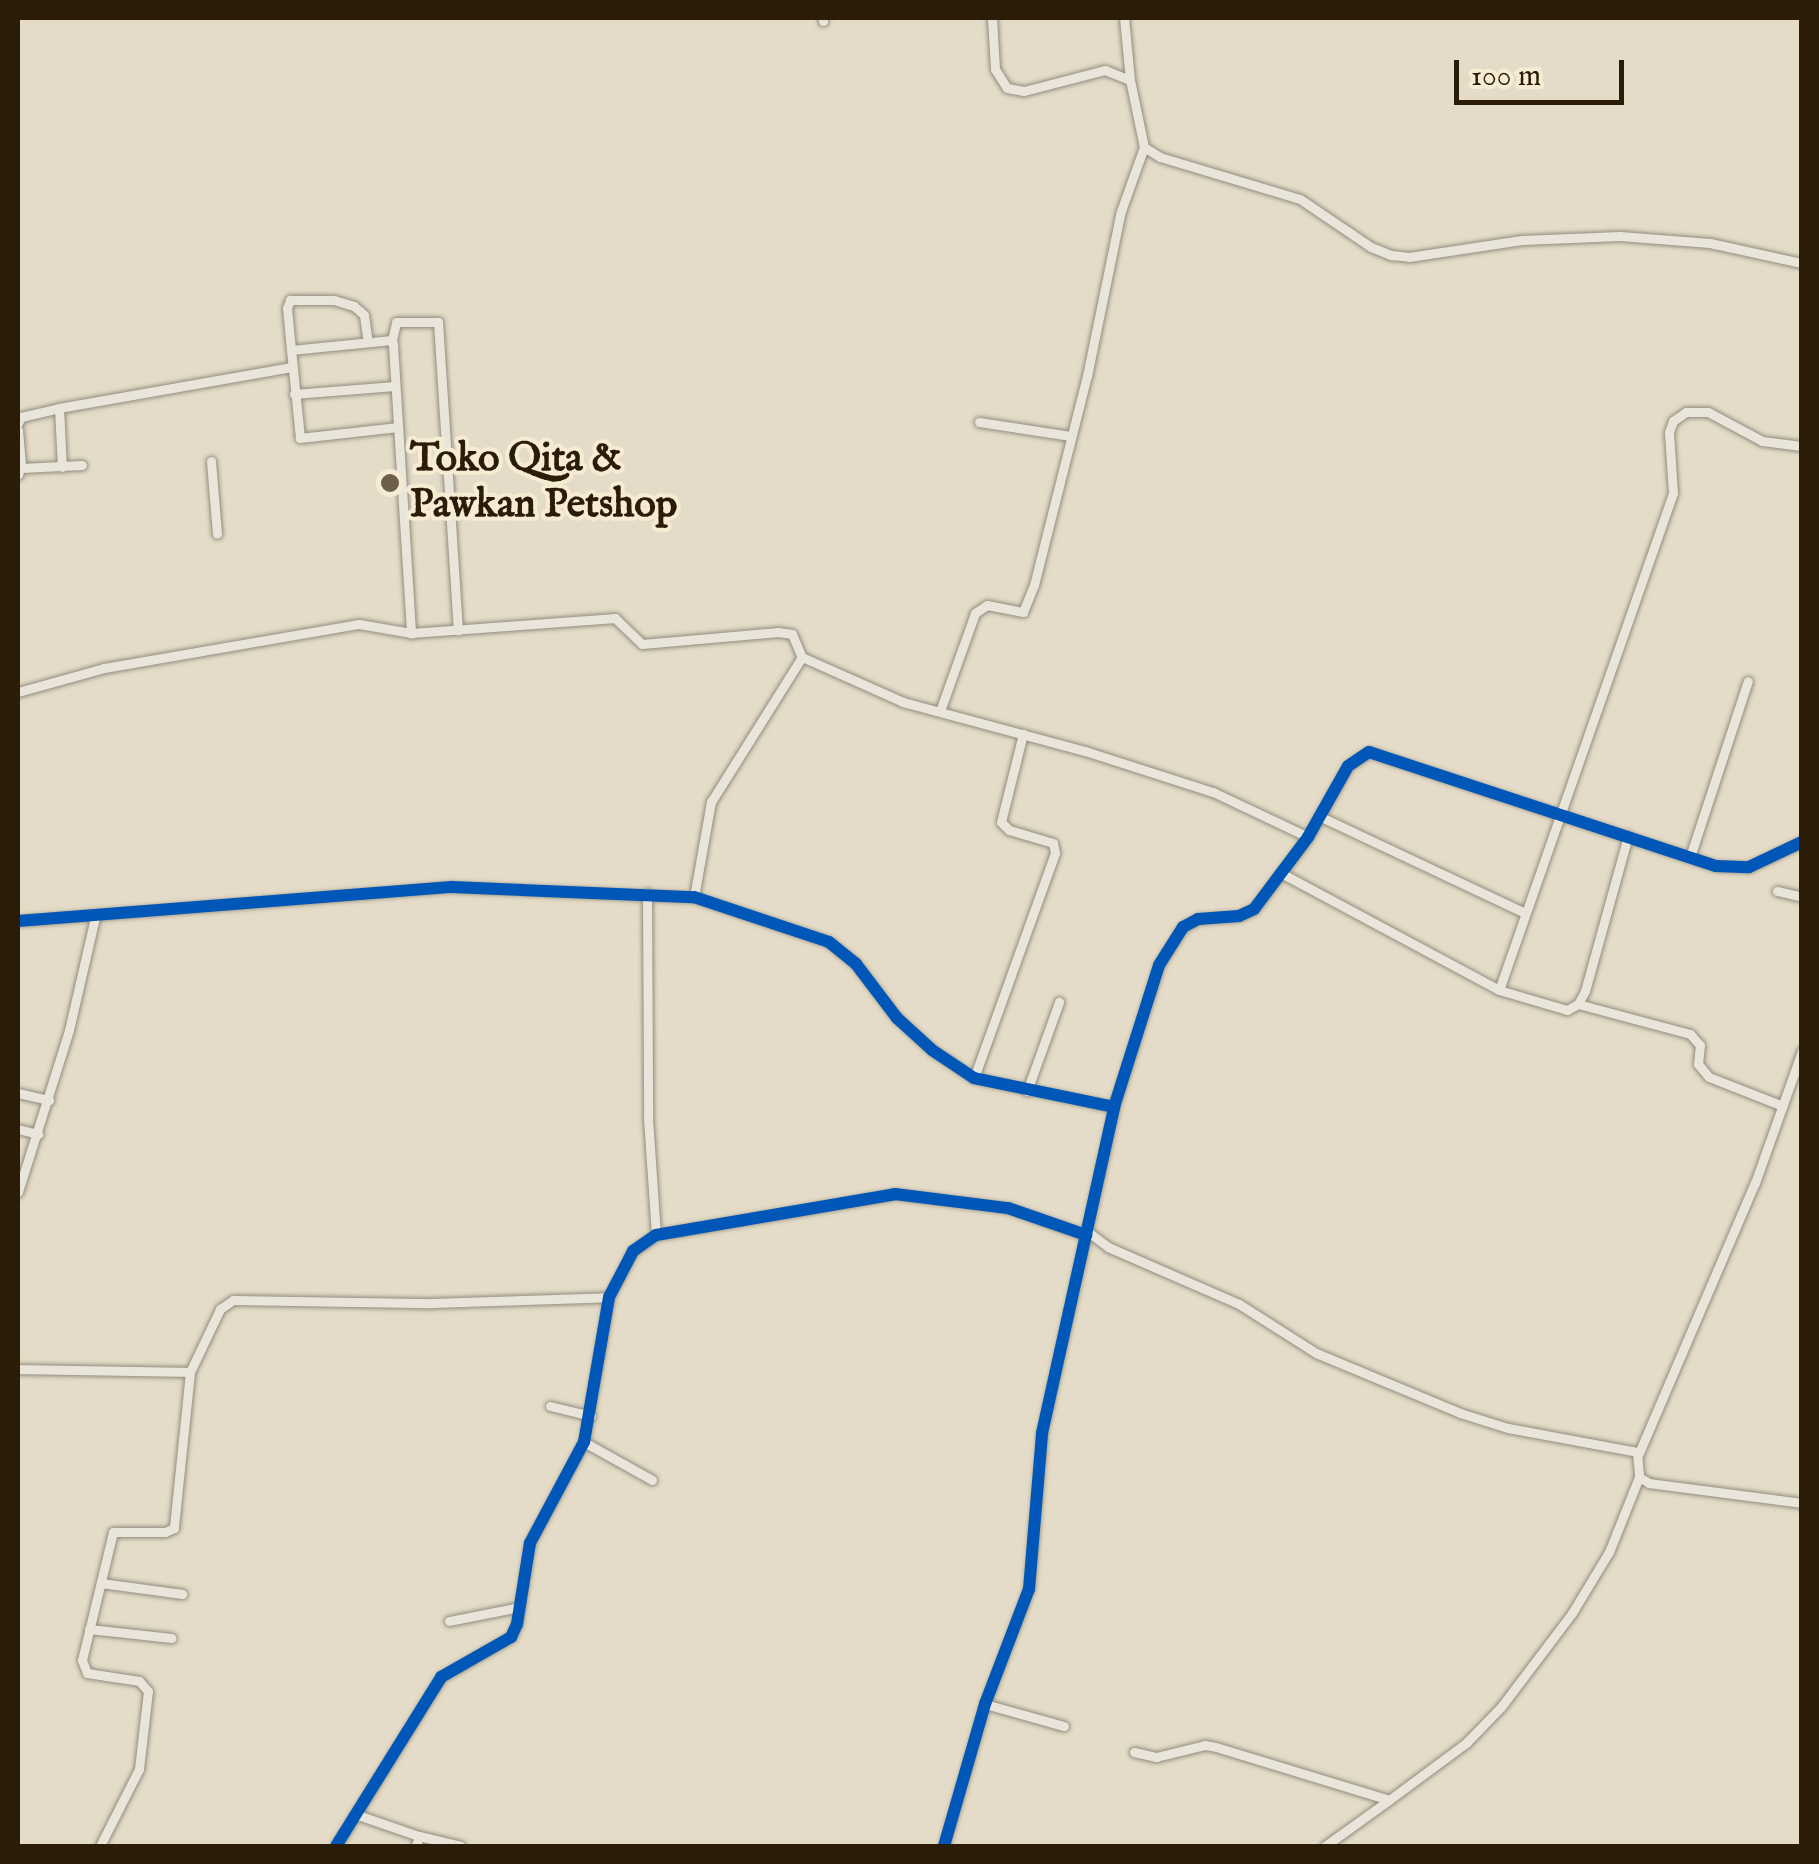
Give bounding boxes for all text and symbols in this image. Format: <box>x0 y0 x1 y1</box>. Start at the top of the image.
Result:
scale bar <box>1459 40 1629 102</box>
text: 100 m <box>1471 58 1541 96</box>
place label: Toko Qita & Pawkan Petshop <box>410 436 677 530</box>
marker: Toko Qita & Pawkan Petshop <box>379 472 401 494</box>

